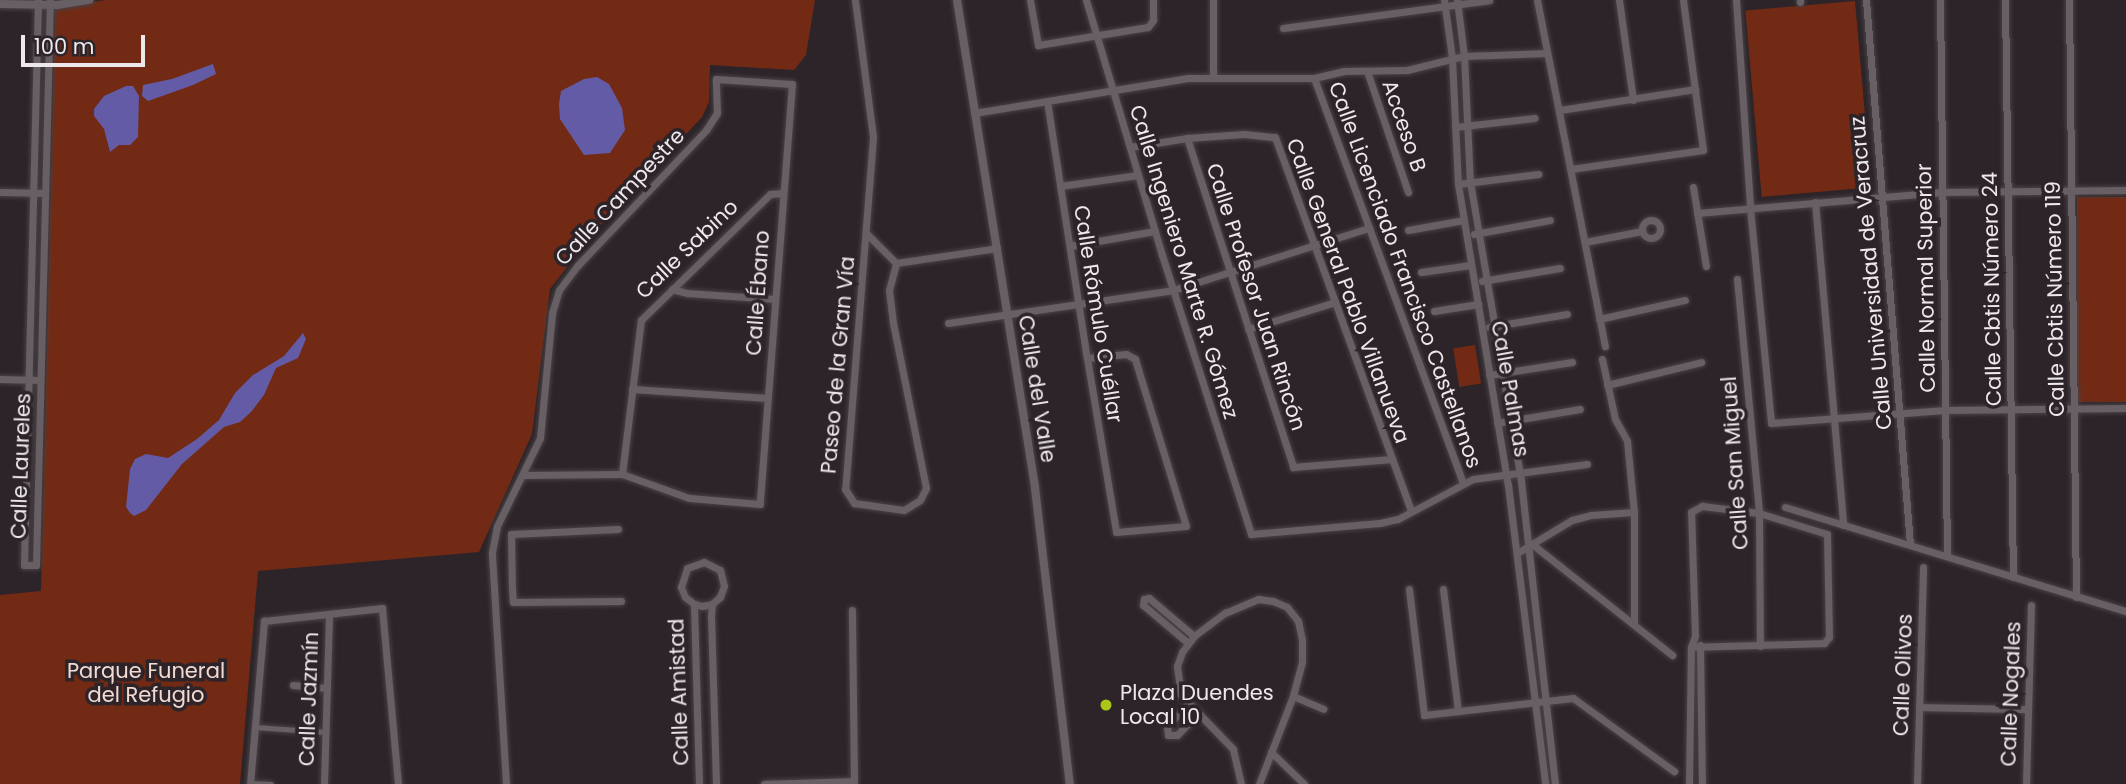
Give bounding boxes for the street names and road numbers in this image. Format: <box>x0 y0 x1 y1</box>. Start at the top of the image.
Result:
street label: Acceso B <box>1377 77 1431 175</box>
street label: Calle Licenciado Francisco Castellanos <box>1323 78 1487 472</box>
street label: Calle Ingeniero Marte R. Gómez <box>1124 102 1244 422</box>
street label: Calle Universidad de Veracruz <box>1845 115 1897 431</box>
street label: Calle Campestre <box>550 123 690 271</box>
street label: Calle General Pablo Villanueva <box>1281 135 1415 447</box>
street label: Calle Profesor Juan Rincón <box>1201 160 1311 434</box>
street label: Calle Normal Superior <box>1911 163 1941 393</box>
street label: Calle Cbtis Número 24 <box>1977 172 2007 406</box>
street label: Calle Cbtis Número 119 <box>2040 181 2070 417</box>
street label: Calle Sabino <box>631 194 743 304</box>
street label: Calle Rómulo Cuéllar <box>1068 203 1128 425</box>
street label: Calle Ébano <box>741 230 775 356</box>
street label: Paseo de la Gran Vía <box>816 255 860 475</box>
street label: Calle del Valle <box>1013 313 1061 465</box>
street label: Calle Palmas <box>1486 319 1534 459</box>
street label: Calle San Miguel <box>1716 375 1754 551</box>
street label: Calle Laureles <box>6 393 36 539</box>
street label: Calle Olivos <box>1888 613 1918 737</box>
street label: Calle Amistad <box>664 618 694 766</box>
street label: Calle Nogales <box>1996 621 2026 767</box>
street label: Calle Jazmín <box>294 631 324 767</box>

